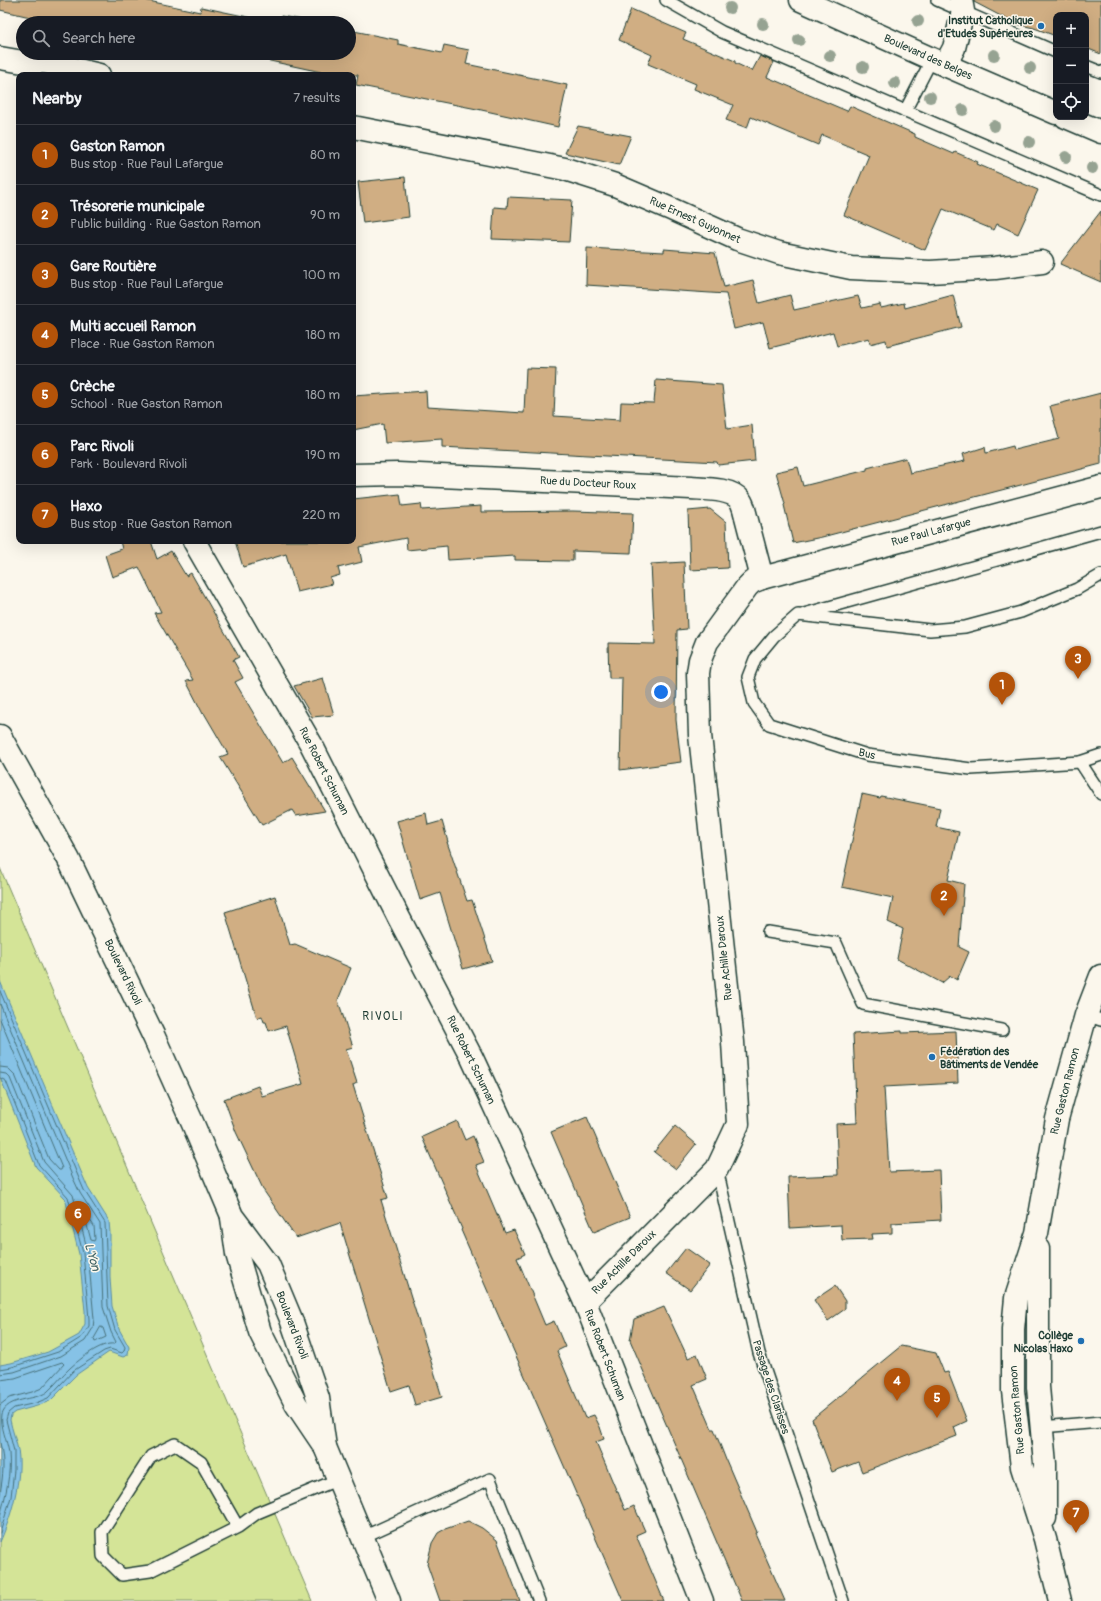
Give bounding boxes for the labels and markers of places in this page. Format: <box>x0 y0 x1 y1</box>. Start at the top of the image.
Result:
place label: Institut Catholique d'Etudes Supérieures <box>938 14 1034 40</box>
marker: Institut Catholique d'Etudes Supérieures <box>1036 21 1046 31</box>
pin: 3 <box>1065 646 1091 679</box>
pin: 1 <box>989 672 1015 705</box>
pin: 2 <box>931 883 957 916</box>
place label: Fédération des Bâtiments de Vendée <box>940 1045 1039 1071</box>
marker: Fédération des Bâtiments de Vendée <box>927 1052 937 1062</box>
pin: 6 <box>65 1201 91 1234</box>
place label: Collège Nicolas Haxo <box>1014 1329 1074 1355</box>
marker: Collège Nicolas Haxo <box>1076 1336 1086 1346</box>
pin: 4 <box>884 1368 910 1401</box>
pin: 5 <box>924 1385 950 1418</box>
pin: 7 <box>1063 1500 1089 1533</box>

